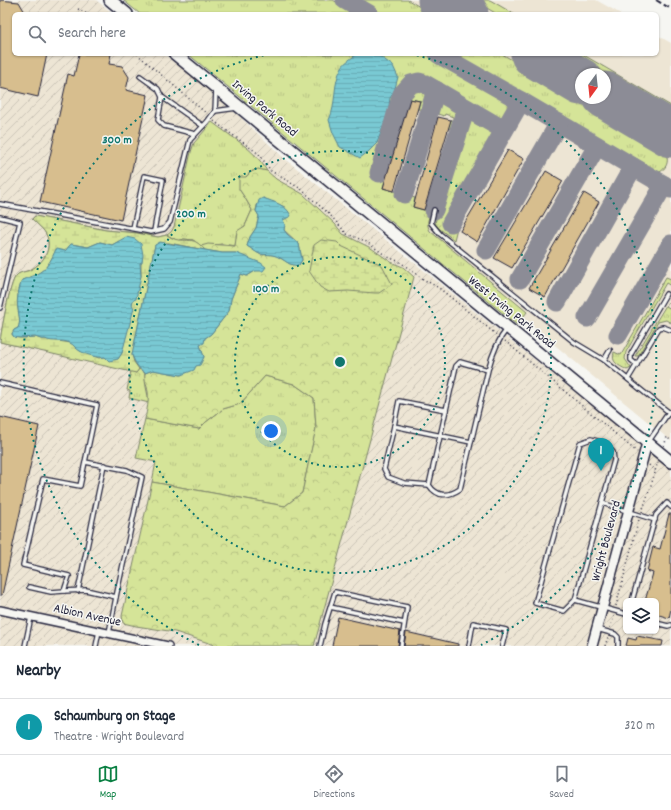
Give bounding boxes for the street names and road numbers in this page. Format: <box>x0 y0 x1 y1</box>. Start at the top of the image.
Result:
street label: Irving Park Road <box>227 76 301 142</box>
street label: West Irving Park Road <box>463 272 559 354</box>
street label: Wright Boulevard <box>587 499 627 583</box>
street label: Albion Avenue <box>52 600 123 632</box>

